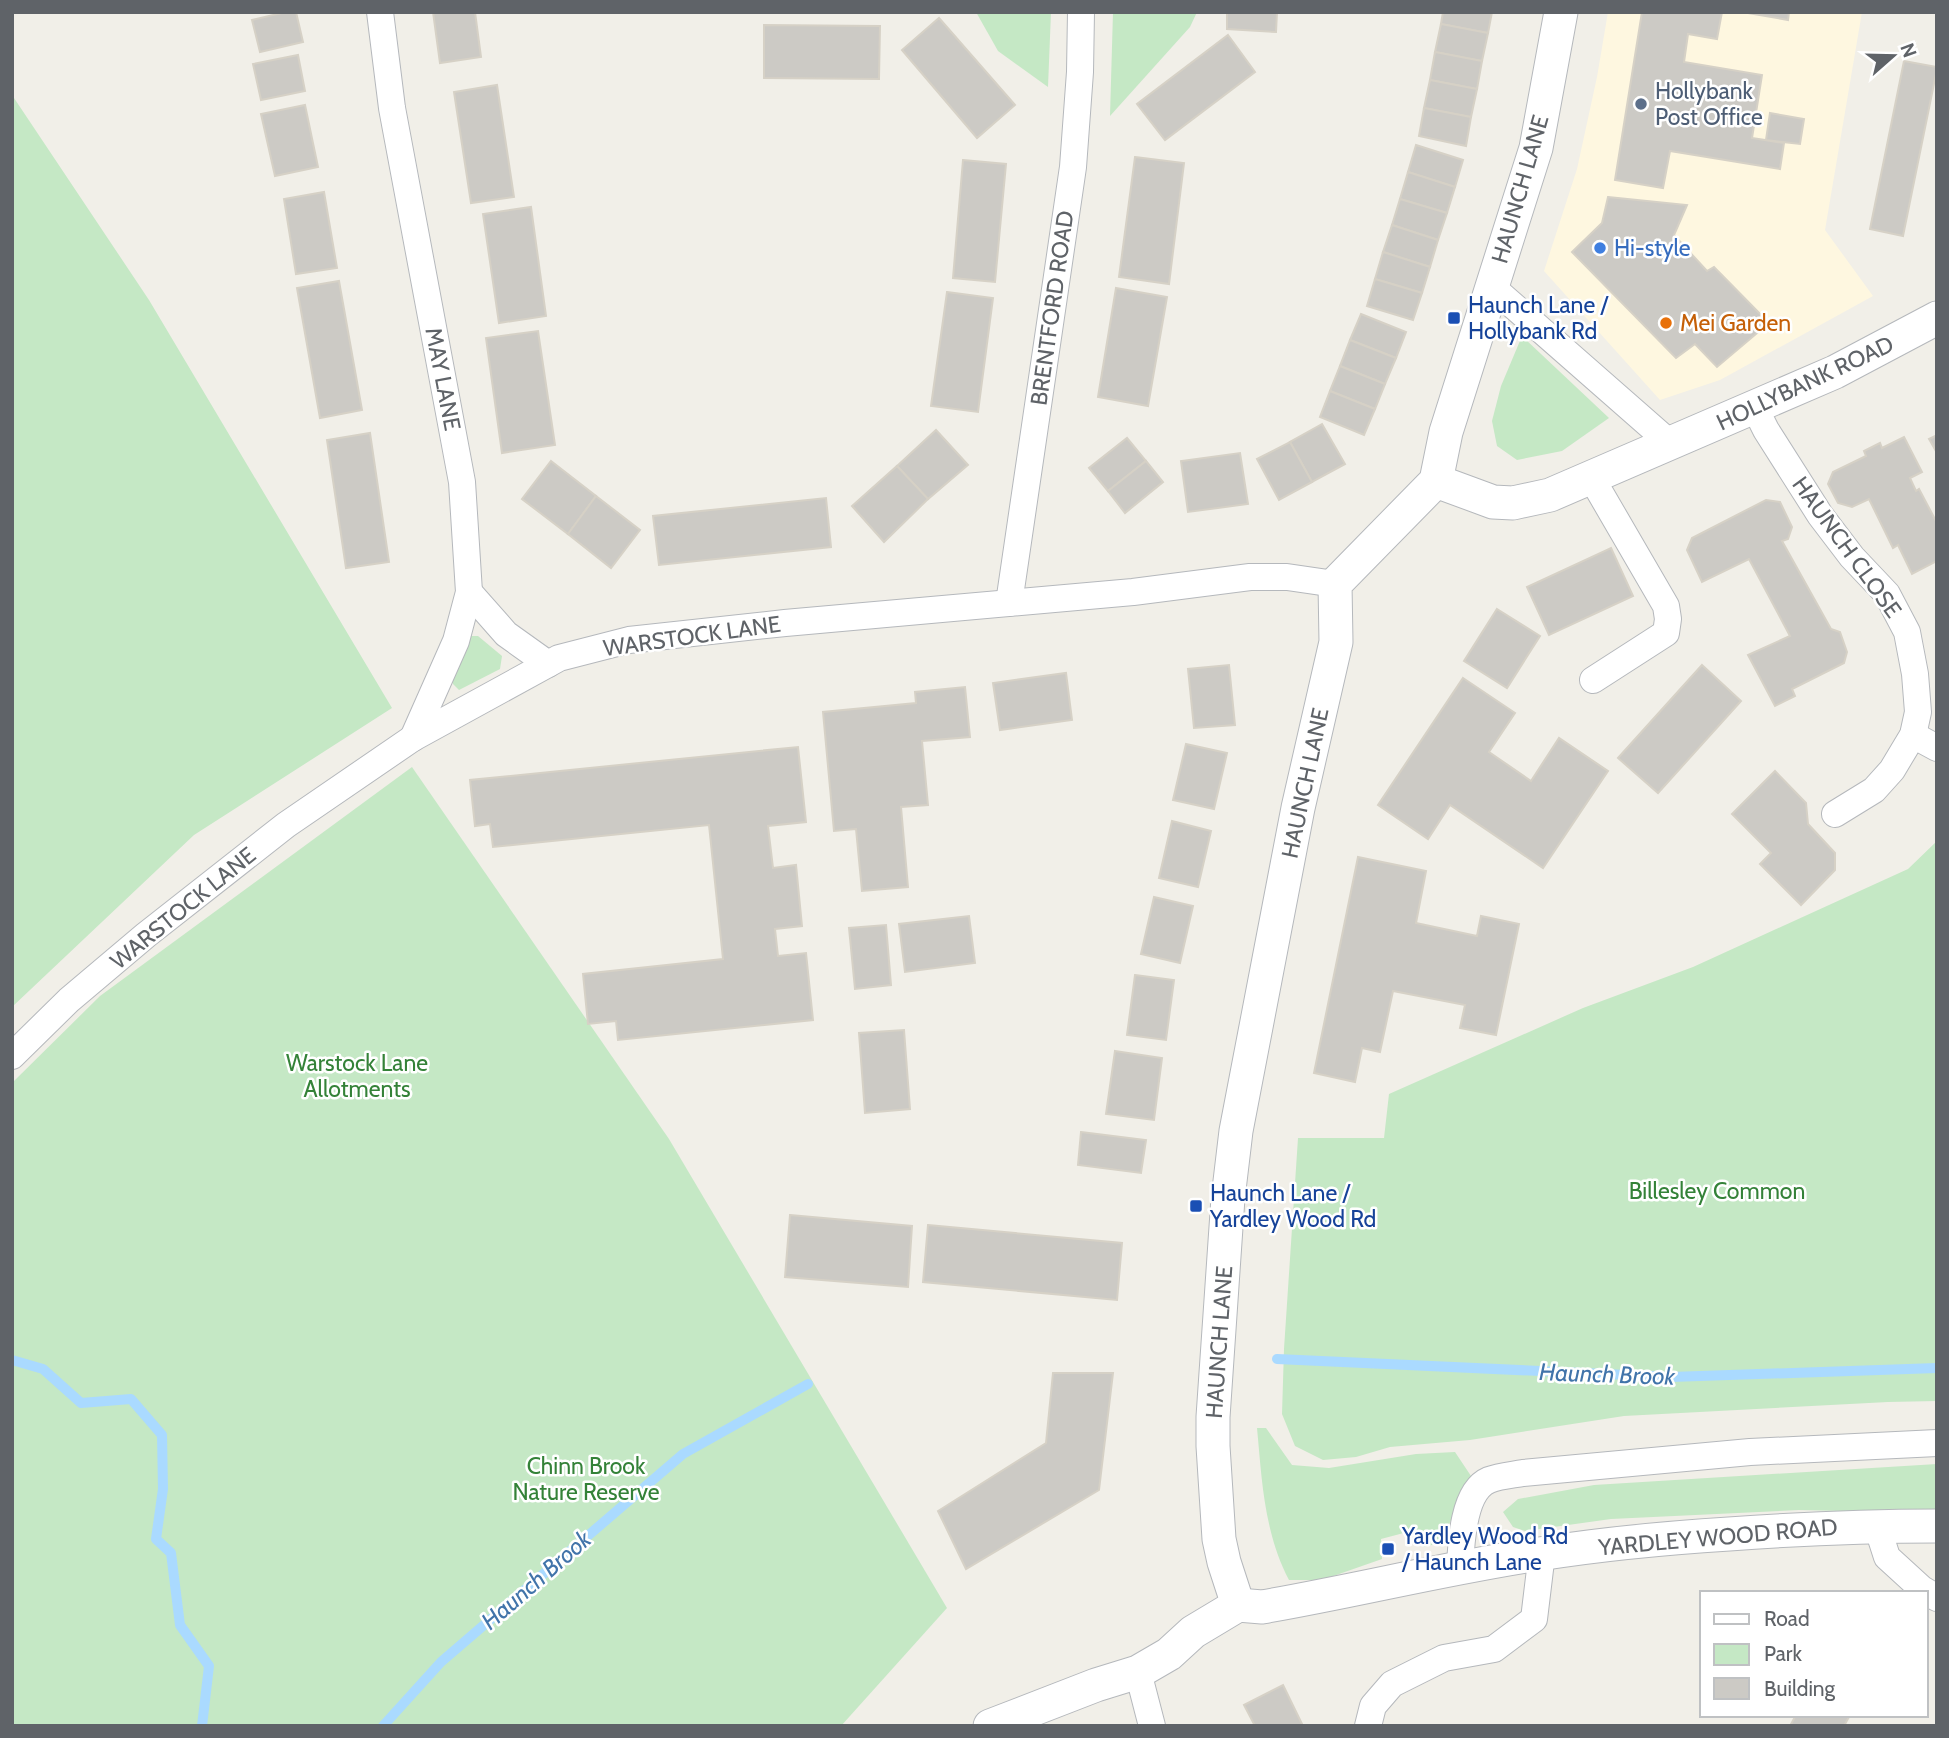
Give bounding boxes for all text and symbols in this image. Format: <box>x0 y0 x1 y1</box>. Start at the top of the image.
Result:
north arrow <box>1858 21 1928 91</box>
text: N <box>1895 40 1922 61</box>
place label: Hollybank Post Office <box>1655 77 1763 131</box>
marker: Hollybank Post Office <box>1633 96 1649 112</box>
street label: HAUNCH LANE <box>1485 112 1555 266</box>
street label: BRENTFORD ROAD <box>1024 209 1080 407</box>
place label: Hi-style <box>1614 234 1691 262</box>
marker: Hi-style <box>1592 240 1608 256</box>
place label: Haunch Lane / Hollybank Rd <box>1468 291 1609 345</box>
place label: Mei Garden <box>1680 309 1791 337</box>
marker: Haunch Lane / Hollybank Rd <box>1446 310 1462 326</box>
marker: Mei Garden <box>1658 315 1674 331</box>
street label: MAY LANE <box>419 325 467 433</box>
street label: HOLLYBANK ROAD <box>1712 330 1898 436</box>
street label: HAUNCH CLOSE <box>1786 471 1908 623</box>
street label: WARSTOCK LANE <box>602 610 782 662</box>
street label: HAUNCH LANE <box>1275 705 1335 861</box>
street label: WARSTOCK LANE <box>105 841 261 975</box>
park label: Warstock Lane Allotments <box>286 1049 428 1103</box>
park label: Billesley Common <box>1629 1177 1805 1205</box>
place label: Haunch Lane / Yardley Wood Rd <box>1209 1179 1376 1233</box>
marker: Haunch Lane / Yardley Wood Rd <box>1188 1198 1204 1214</box>
street label: HAUNCH LANE <box>1200 1265 1238 1419</box>
water label: Haunch Brook <box>1539 1357 1676 1391</box>
park label: Chinn Brook Nature Reserve <box>512 1452 660 1506</box>
street label: YARDLEY WOOD ROAD <box>1596 1513 1839 1561</box>
place label: Yardley Wood Rd / Haunch Lane <box>1401 1522 1568 1576</box>
water label: Haunch Brook <box>475 1524 597 1636</box>
marker: Yardley Wood Rd / Haunch Lane <box>1380 1541 1396 1557</box>
legend <box>1700 1591 1928 1717</box>
text: Road <box>1764 1606 1810 1631</box>
text: Park <box>1764 1641 1802 1666</box>
text: Building <box>1764 1676 1836 1701</box>

